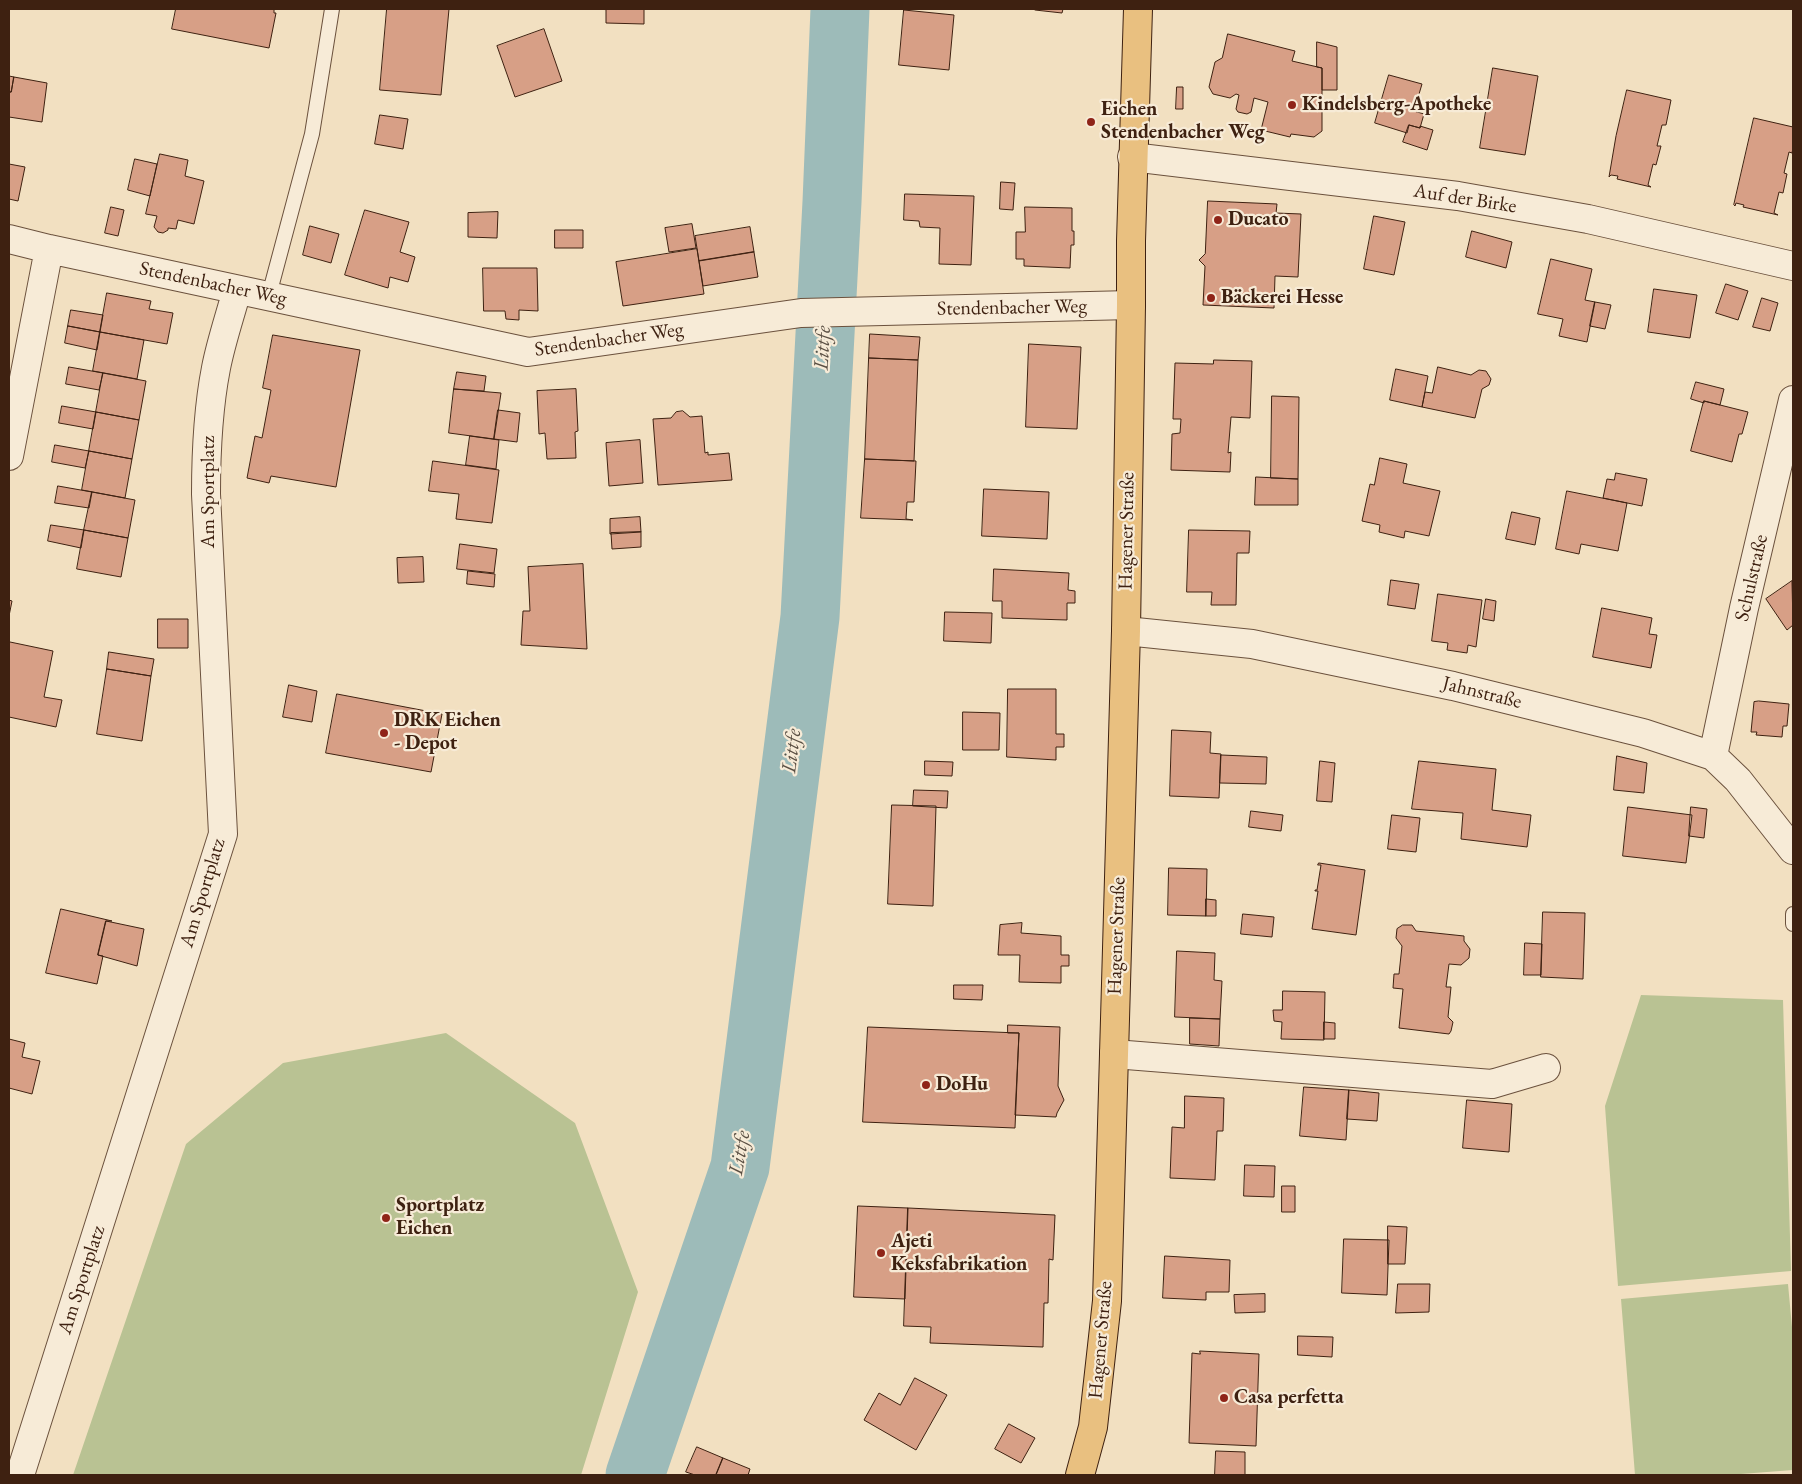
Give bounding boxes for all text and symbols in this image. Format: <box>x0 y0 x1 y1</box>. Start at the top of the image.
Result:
place label: Kindelsberg-Apotheke <box>1302 93 1491 117</box>
place label: Eichen Stendenbacher Weg <box>1101 98 1265 145</box>
marker: Kindelsberg-Apotheke <box>1286 99 1298 111</box>
marker: Eichen Stendenbacher Weg <box>1085 116 1097 128</box>
street label: Auf der Birke <box>1412 179 1518 219</box>
place label: Ducato <box>1228 208 1289 232</box>
marker: Ducato <box>1212 214 1224 226</box>
street label: Stendenbacher Weg <box>137 257 289 311</box>
place label: Bäckerei Hesse <box>1221 286 1343 310</box>
marker: Bäckerei Hesse <box>1205 292 1217 304</box>
street label: Stendenbacher Weg <box>937 295 1087 321</box>
street label: Stendenbacher Weg <box>533 318 685 362</box>
water label: Littfe <box>809 325 837 371</box>
street label: Am Sportplatz <box>197 436 221 548</box>
street label: Hagener Straße <box>1114 472 1140 590</box>
street label: Schulstraße <box>1730 532 1774 624</box>
street label: Jahnstraße <box>1440 672 1524 714</box>
place label: DRK Eichen - Depot <box>394 709 501 756</box>
marker: DRK Eichen - Depot <box>378 727 390 739</box>
water label: Littfe <box>777 727 807 775</box>
street label: Am Sportplatz <box>175 836 231 950</box>
street label: Hagener Straße <box>1103 877 1131 995</box>
place label: DoHu <box>936 1073 988 1097</box>
marker: DoHu <box>920 1079 932 1091</box>
water label: Littfe <box>724 1129 756 1177</box>
place label: Sportplatz Eichen <box>396 1194 484 1241</box>
marker: Sportplatz Eichen <box>380 1212 392 1224</box>
street label: Am Sportplatz <box>53 1223 111 1337</box>
place label: Ajeti Keksfabrikation <box>891 1230 1027 1277</box>
marker: Ajeti Keksfabrikation <box>875 1247 887 1259</box>
street label: Hagener Straße <box>1084 1280 1118 1400</box>
place label: Casa perfetta <box>1234 1386 1344 1410</box>
marker: Casa perfetta <box>1218 1392 1230 1404</box>

